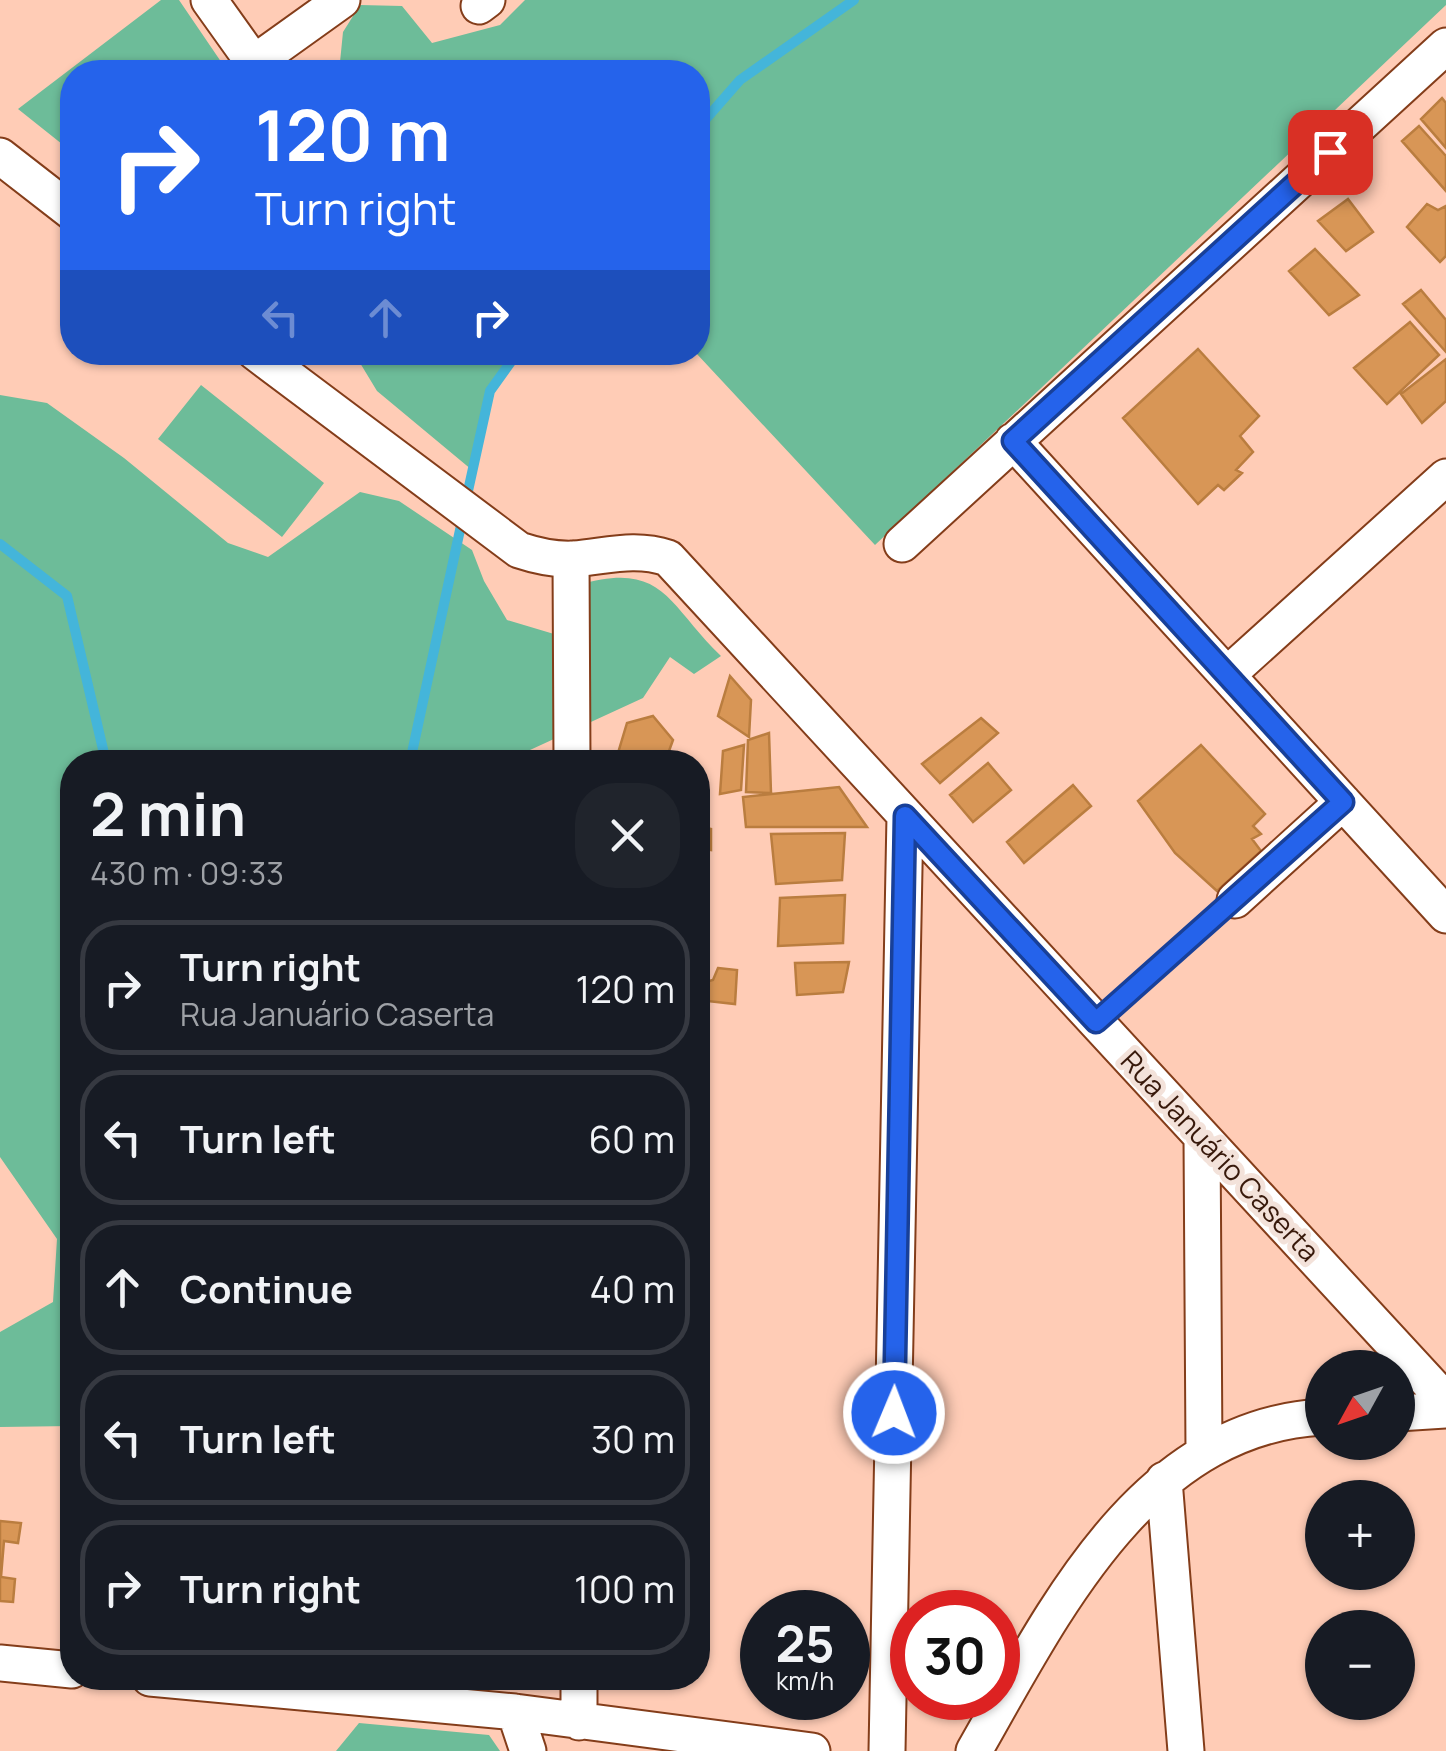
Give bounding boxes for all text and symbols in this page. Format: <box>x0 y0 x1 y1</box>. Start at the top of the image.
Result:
text: 120 m <box>255 86 450 182</box>
icon: right <box>90 100 220 230</box>
pin <box>1288 110 1373 195</box>
icon: arrive <box>1303 125 1358 180</box>
text: Turn right <box>255 177 456 239</box>
icon: left <box>253 290 308 345</box>
icon: ahead <box>358 290 413 345</box>
icon: right <box>463 290 518 345</box>
text: 2 min <box>90 772 246 854</box>
button: close <box>575 783 680 888</box>
text: 430 m · 09:33 <box>90 851 284 895</box>
text: Turn right <box>180 940 361 992</box>
icon: right <box>95 960 150 1015</box>
text: 120 m <box>576 962 675 1014</box>
text: Rua Januário Caserta <box>180 992 494 1036</box>
street label: Rua Januário Caserta <box>1113 1042 1328 1269</box>
icon: left <box>95 1110 150 1165</box>
text: Turn left <box>180 1112 336 1164</box>
text: 60 m <box>588 1112 675 1164</box>
icon: ahead <box>95 1260 150 1315</box>
text: Continue <box>180 1262 353 1314</box>
text: 40 m <box>590 1262 675 1314</box>
north arrow <box>1305 1350 1415 1460</box>
map controls <box>1305 1350 1415 1720</box>
position arrow <box>842 1361 946 1465</box>
icon: left <box>95 1410 150 1465</box>
text: Turn left <box>180 1412 336 1464</box>
text: 30 m <box>591 1412 675 1464</box>
button: + <box>1305 1480 1415 1590</box>
icon: right <box>95 1560 150 1615</box>
text: Turn right <box>180 1562 361 1614</box>
text: 100 m <box>574 1562 675 1614</box>
speed limit sign: 30 <box>890 1590 1020 1720</box>
text: 25 <box>775 1609 835 1677</box>
button: − <box>1305 1610 1415 1720</box>
text: km/h <box>776 1663 834 1698</box>

